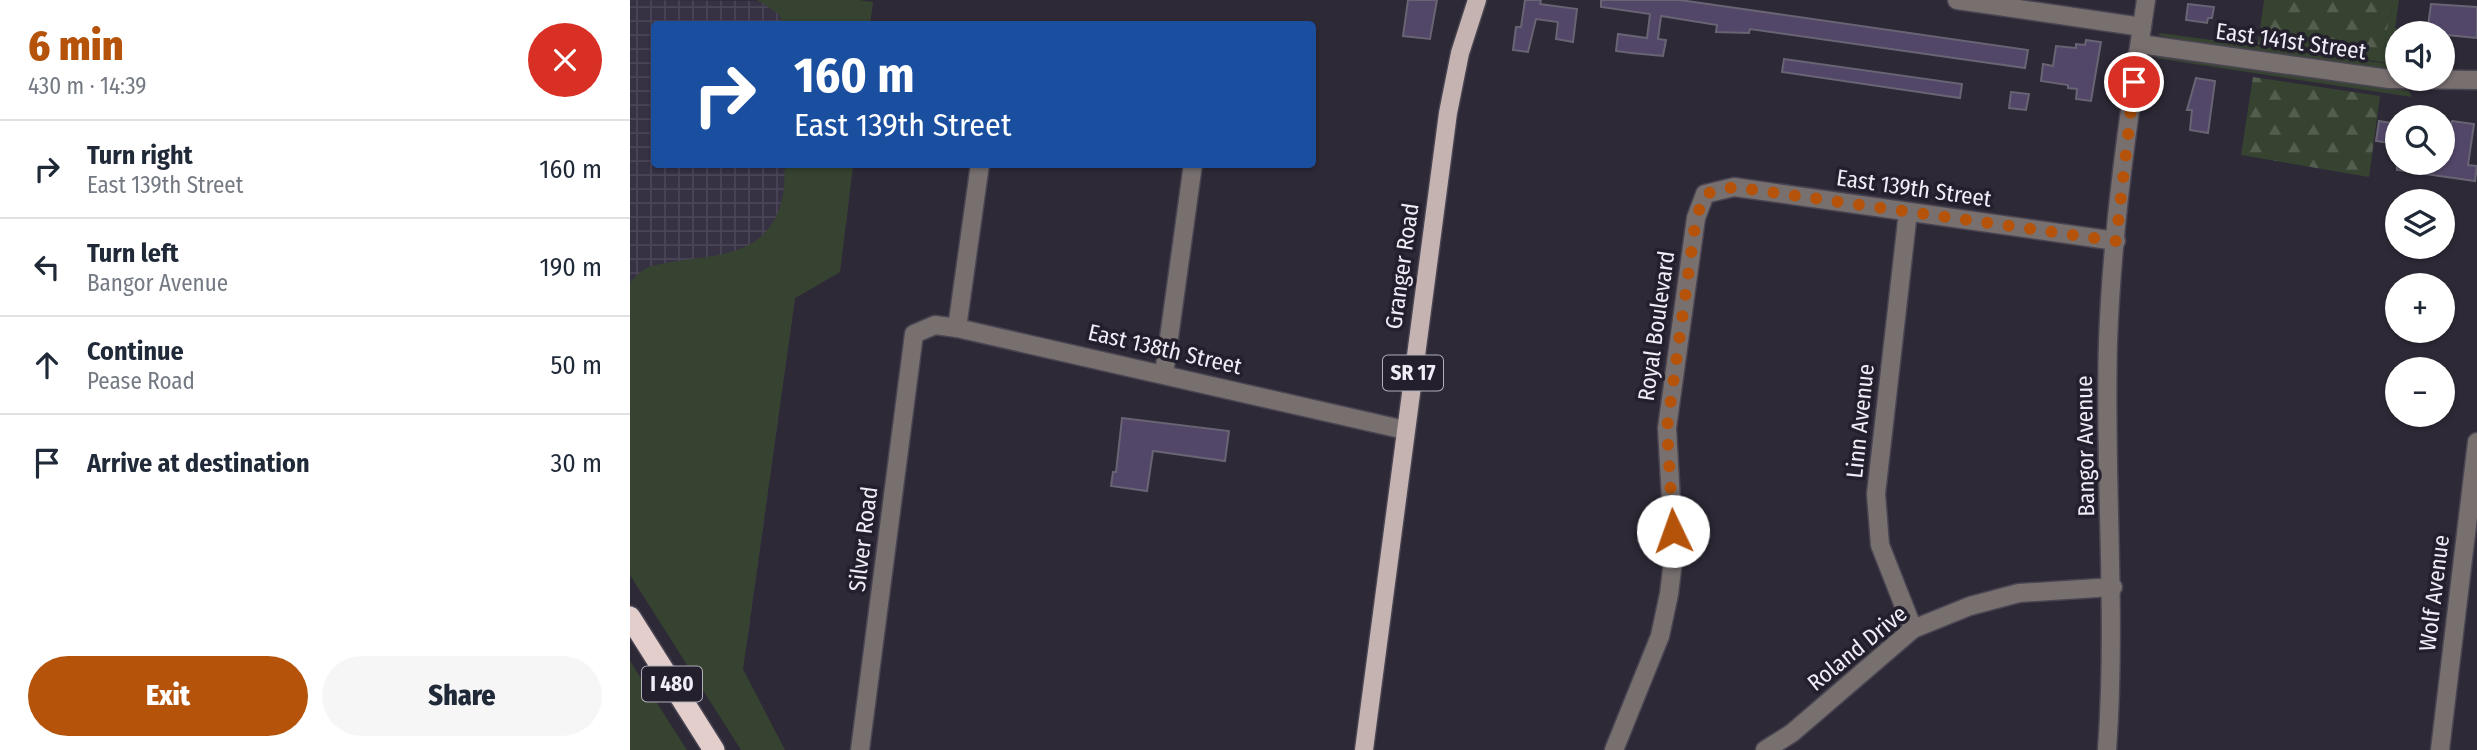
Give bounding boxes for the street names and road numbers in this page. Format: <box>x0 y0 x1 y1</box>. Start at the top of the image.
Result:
street label: East 141st Street <box>2214 17 2368 65</box>
street label: East 139th Street <box>1835 163 1994 213</box>
street label: Granger Road <box>1379 201 1425 331</box>
street label: Royal Boulevard <box>1632 249 1680 403</box>
street label: East 138th Street <box>1085 318 1245 380</box>
road number: SR 17 <box>1383 356 1443 390</box>
street label: Linn Avenue <box>1840 362 1880 480</box>
street label: Bangor Avenue <box>2070 375 2100 517</box>
street label: Silver Road <box>843 485 883 593</box>
street label: Wolf Avenue <box>2413 533 2455 653</box>
street label: Roland Drive <box>1802 599 1912 697</box>
road number: I 480 <box>642 666 702 702</box>

